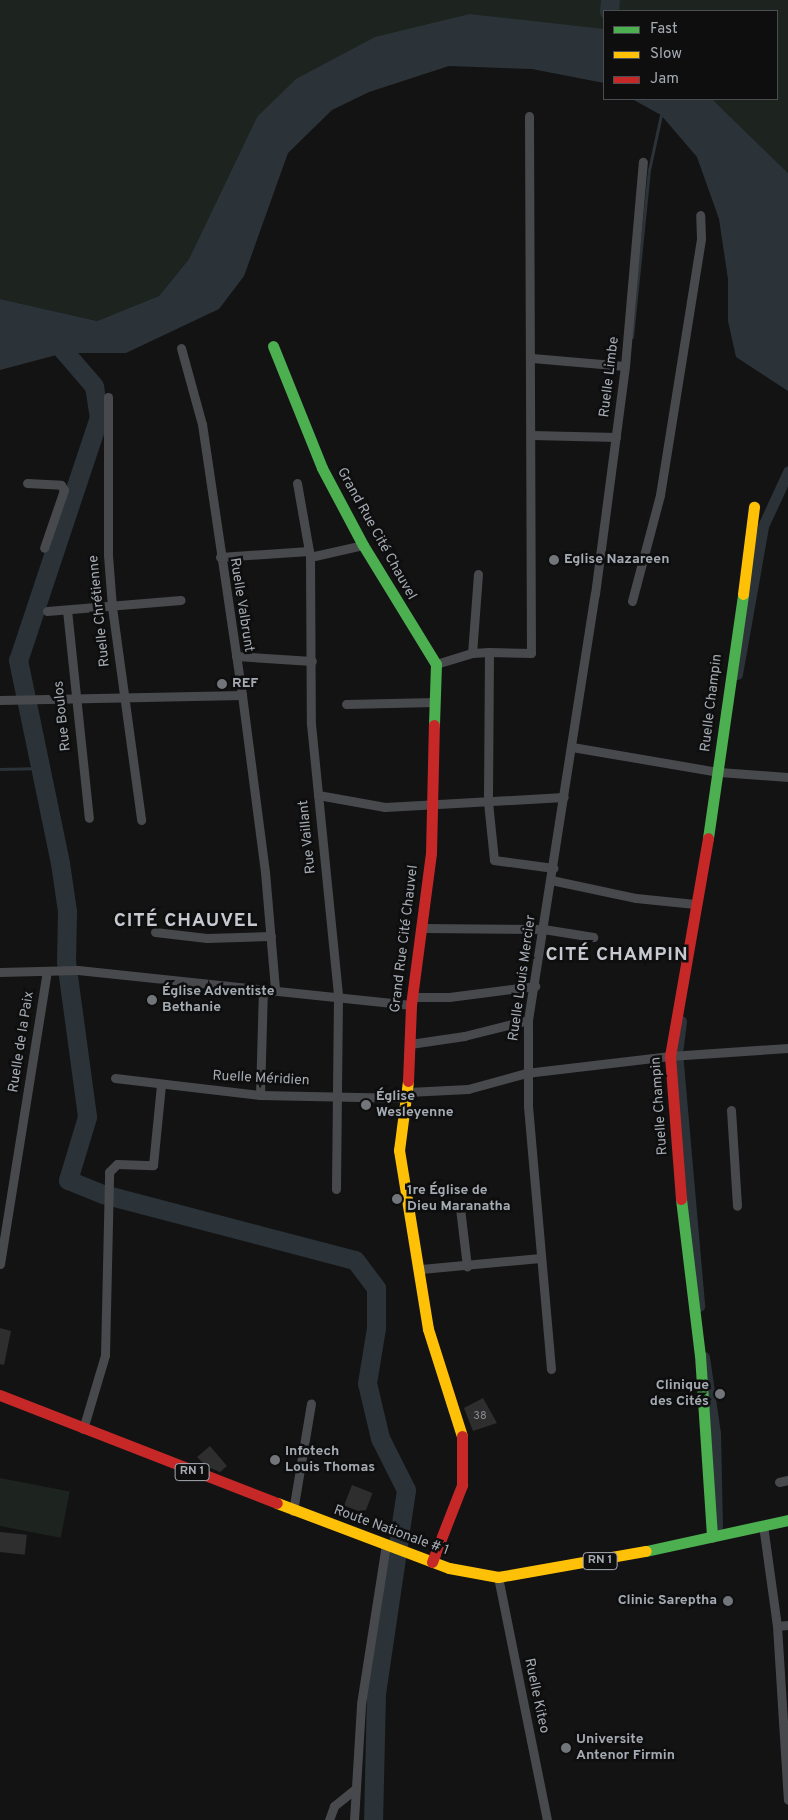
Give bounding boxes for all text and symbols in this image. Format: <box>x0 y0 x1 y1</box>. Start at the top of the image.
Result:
legend <box>603 10 778 100</box>
text: Fast <box>650 20 678 39</box>
text: Slow <box>650 45 682 64</box>
text: Jam <box>650 70 679 89</box>
street label: Ruelle Limbe <box>597 336 623 418</box>
street label: Grand Rue Cité Chauvel <box>333 465 419 603</box>
place label: Eglise Nazareen <box>564 552 669 568</box>
street label: Ruelle Chrétienne <box>86 554 114 668</box>
marker: Eglise Nazareen <box>548 554 560 566</box>
street label: Ruelle Valbrunt <box>225 556 257 654</box>
street label: Ruelle Champin <box>698 653 726 753</box>
place label: REF <box>232 676 258 692</box>
marker: REF <box>216 678 228 690</box>
street label: Rue Boulos <box>51 680 75 752</box>
street label: Rue Vaillant <box>296 799 320 875</box>
street label: Grand Rue Cité Chauvel <box>388 864 422 1014</box>
district label: CITÉ CHAUVEL <box>112 911 260 933</box>
street label: Ruelle Louis Mercier <box>506 914 540 1042</box>
district label: CITÉ CHAMPIN <box>544 945 690 967</box>
place label: Église Adventiste Bethanie <box>162 984 275 1016</box>
street label: Ruelle de la Paix <box>6 990 38 1094</box>
marker: Église Adventiste Bethanie <box>146 994 158 1006</box>
street label: Ruelle Champin <box>648 1056 672 1156</box>
street label: Ruelle Méridien <box>212 1068 310 1090</box>
place label: Église Wesleyenne <box>376 1089 454 1122</box>
marker: Église Wesleyenne <box>360 1099 372 1111</box>
place label: 1re Église de Dieu Maranatha <box>407 1183 510 1216</box>
marker: 1re Église de Dieu Maranatha <box>391 1193 403 1205</box>
place label: Clinique des Cités <box>650 1378 709 1410</box>
marker: Clinique des Cités <box>713 1387 727 1401</box>
house number: 38 <box>473 1409 487 1423</box>
place label: Infotech Louis Thomas <box>285 1444 375 1476</box>
marker: Infotech Louis Thomas <box>269 1454 281 1466</box>
road number: RN 1 <box>174 1462 210 1481</box>
street label: Route Nationale # 1 <box>331 1502 451 1560</box>
road number: RN 1 <box>582 1552 618 1570</box>
place label: Clinic Sareptha <box>618 1593 717 1609</box>
marker: Clinic Sareptha <box>721 1594 735 1608</box>
street label: Ruelle Kiteo <box>520 1657 552 1735</box>
place label: Universite Antenor Firmin <box>576 1732 675 1764</box>
marker: Universite Antenor Firmin <box>560 1742 572 1754</box>

